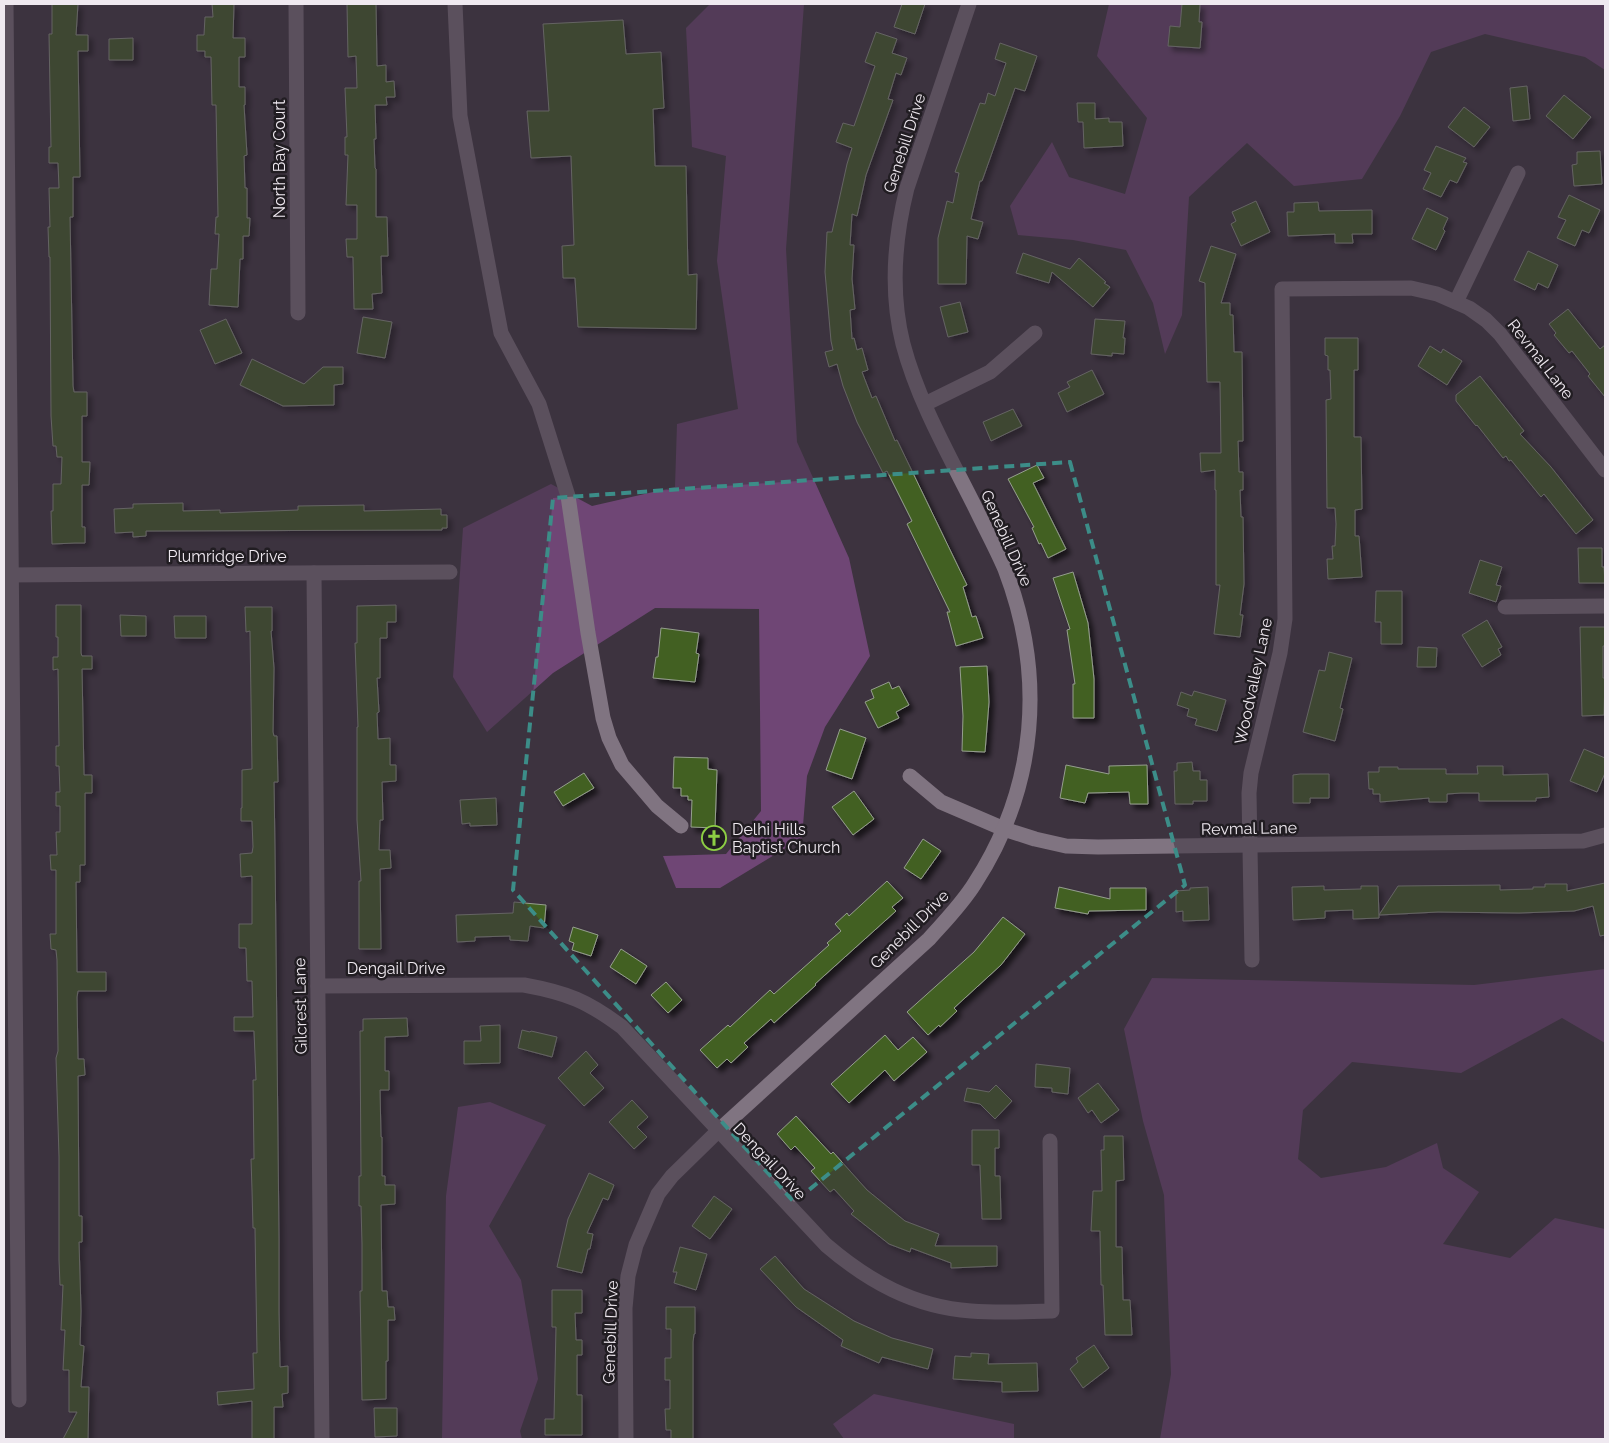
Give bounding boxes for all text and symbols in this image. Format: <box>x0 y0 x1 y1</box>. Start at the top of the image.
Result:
street label: Genebill Drive <box>879 91 929 195</box>
street label: North Bay Court <box>270 99 289 218</box>
street label: Revmal Lane <box>1504 316 1578 403</box>
street label: Genebill Drive <box>977 487 1036 589</box>
street label: Plumridge Drive <box>167 547 287 566</box>
street label: Woodvalley Lane <box>1231 616 1276 746</box>
street label: Revmal Lane <box>1201 818 1297 839</box>
place label: Delhi Hills Baptist Church <box>732 820 840 857</box>
church icon: Delhi Hills Baptist Church <box>701 825 727 851</box>
street label: Genebill Drive <box>866 886 953 973</box>
street label: Gilcrest Lane <box>290 957 311 1055</box>
street label: Dengail Drive <box>347 959 445 978</box>
street label: Dengail Drive <box>729 1119 810 1204</box>
street label: Genebill Drive <box>599 1280 622 1384</box>

